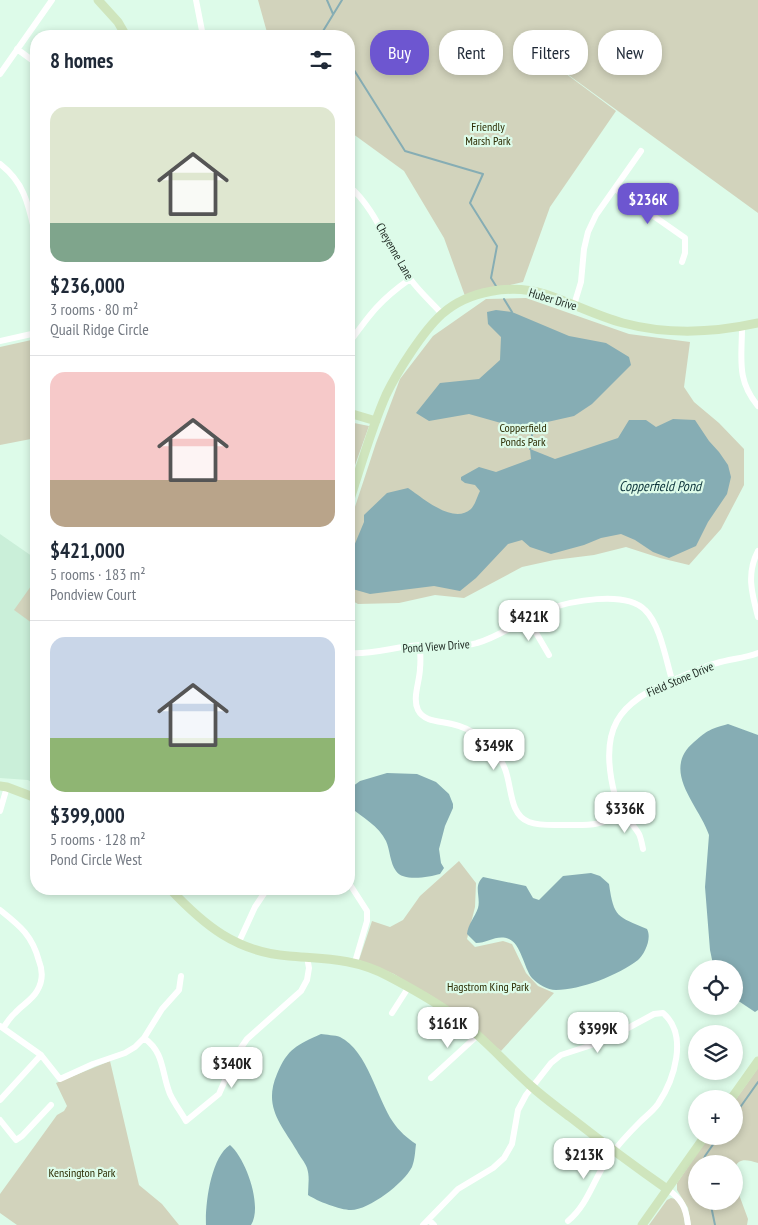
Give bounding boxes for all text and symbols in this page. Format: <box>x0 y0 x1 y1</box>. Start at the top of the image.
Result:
chip: Buy <box>370 30 429 75</box>
chip: Rent <box>439 30 503 75</box>
chip: Filters <box>513 30 588 75</box>
chip: New <box>598 30 662 75</box>
icon: filters <box>307 46 335 74</box>
text: 8 homes <box>50 47 113 74</box>
park label: Friendly Marsh Park <box>465 119 511 148</box>
icon: home <box>148 139 238 229</box>
pin: $236K <box>613 182 683 225</box>
text: $236K <box>629 189 667 209</box>
street label: Cheyenne Lane <box>373 220 417 282</box>
text: $236,000 <box>50 272 125 299</box>
street label: Huber Drive <box>527 285 579 313</box>
text: 3 rooms · 80 m² <box>50 299 138 319</box>
text: Quail Ridge Circle <box>50 319 149 339</box>
icon: home <box>148 405 238 495</box>
park label: Copperfield Ponds Park <box>499 420 547 449</box>
water label: Copperfield Pond <box>619 477 703 495</box>
text: $421,000 <box>50 537 125 564</box>
text: 5 rooms · 183 m² <box>50 564 146 584</box>
text: Pondview Court <box>50 584 136 604</box>
pin: $421K <box>494 600 564 642</box>
text: $421K <box>510 606 548 626</box>
street label: Pond View Drive <box>402 636 470 656</box>
street label: Field Stone Drive <box>644 658 716 700</box>
icon: home <box>148 670 238 760</box>
pin: $349K <box>459 728 529 771</box>
text: $349K <box>475 735 513 755</box>
pin: $336K <box>590 792 660 834</box>
text: $336K <box>606 798 644 818</box>
text: $399,000 <box>50 802 125 829</box>
text: 5 rooms · 128 m² <box>50 829 146 849</box>
text: Pond Circle West <box>50 849 142 869</box>
map controls <box>688 960 743 1210</box>
button: locate <box>688 960 743 1015</box>
park label: Hagstrom King Park <box>447 979 529 994</box>
pin: $161K <box>413 1006 483 1049</box>
pin: $399K <box>563 1012 633 1054</box>
text: $161K <box>429 1013 467 1033</box>
text: $399K <box>579 1018 617 1038</box>
button: layers <box>688 1025 743 1080</box>
pin: $340K <box>197 1046 267 1089</box>
text: $340K <box>213 1053 251 1073</box>
button: + <box>688 1090 743 1145</box>
pin: $213K <box>549 1138 619 1180</box>
text: $213K <box>565 1144 603 1164</box>
button: − <box>688 1155 743 1210</box>
park label: Kensington Park <box>49 1165 116 1180</box>

